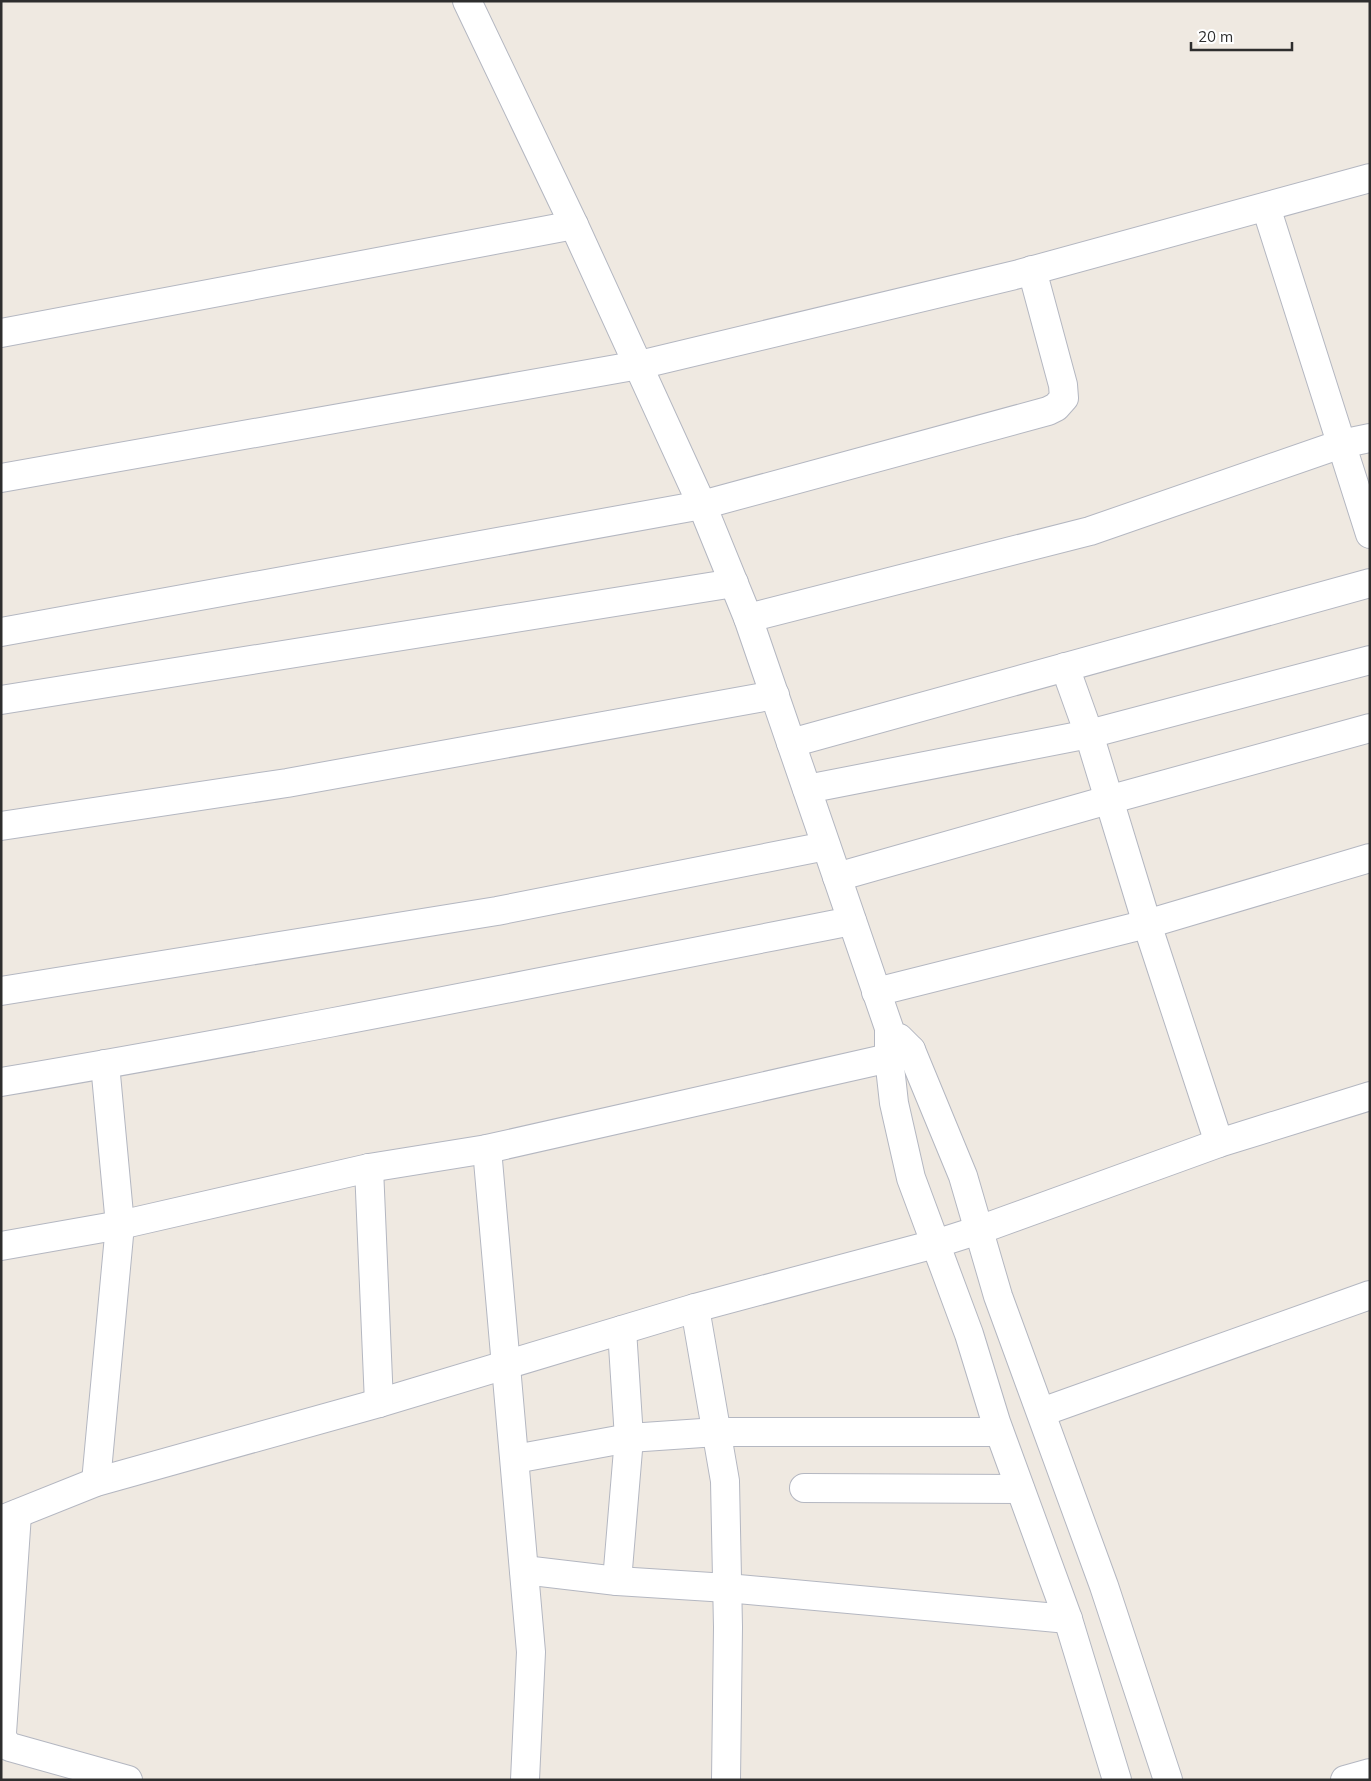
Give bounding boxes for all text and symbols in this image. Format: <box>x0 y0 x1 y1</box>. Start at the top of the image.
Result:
scale bar <box>1191 20 1292 52</box>
text: 20 m <box>1198 27 1233 46</box>

